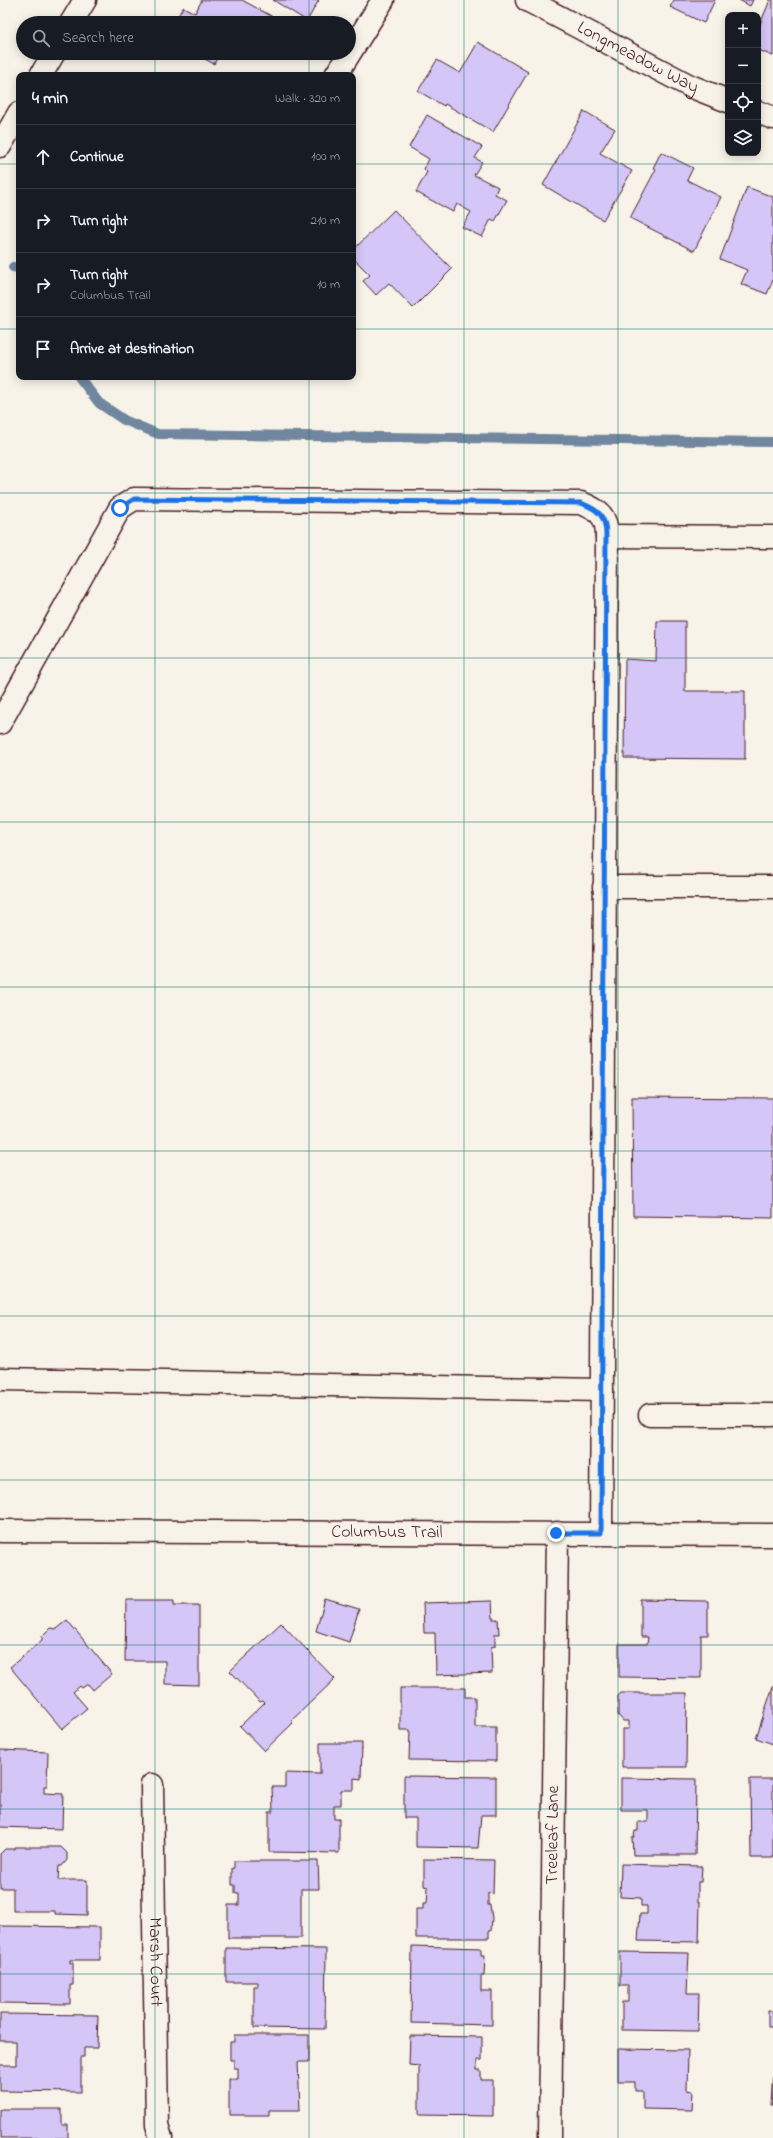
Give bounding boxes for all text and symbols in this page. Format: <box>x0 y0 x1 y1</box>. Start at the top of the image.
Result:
map controls <box>725 12 761 156</box>
button: + <box>725 12 761 48</box>
street label: Longmeadow Way <box>572 15 702 101</box>
search box <box>16 16 356 60</box>
icon: search <box>30 27 52 49</box>
text: Search here <box>62 27 134 49</box>
button: − <box>725 48 761 84</box>
button: locate <box>725 84 761 120</box>
text: 4 min <box>32 86 68 111</box>
text: Walk · 320 m <box>275 89 340 108</box>
button: layers <box>725 120 761 156</box>
icon: ahead <box>32 146 54 168</box>
text: Continue <box>70 146 124 168</box>
text: 100 m <box>311 147 340 166</box>
icon: right <box>32 210 54 232</box>
text: Turn right <box>70 210 128 232</box>
text: 210 m <box>310 211 340 230</box>
text: Turn right <box>70 264 128 286</box>
icon: right <box>32 274 54 296</box>
text: 10 m <box>317 275 340 294</box>
text: Columbus Trail <box>70 286 150 305</box>
icon: arrive <box>32 338 54 360</box>
text: Arrive at destination <box>70 338 194 360</box>
route start <box>111 499 129 517</box>
street label: Columbus Trail <box>331 1520 443 1546</box>
route end <box>547 1524 565 1542</box>
street label: Treeleaf Lane <box>540 1784 567 1885</box>
street label: Marsh Court <box>141 1917 168 2007</box>

